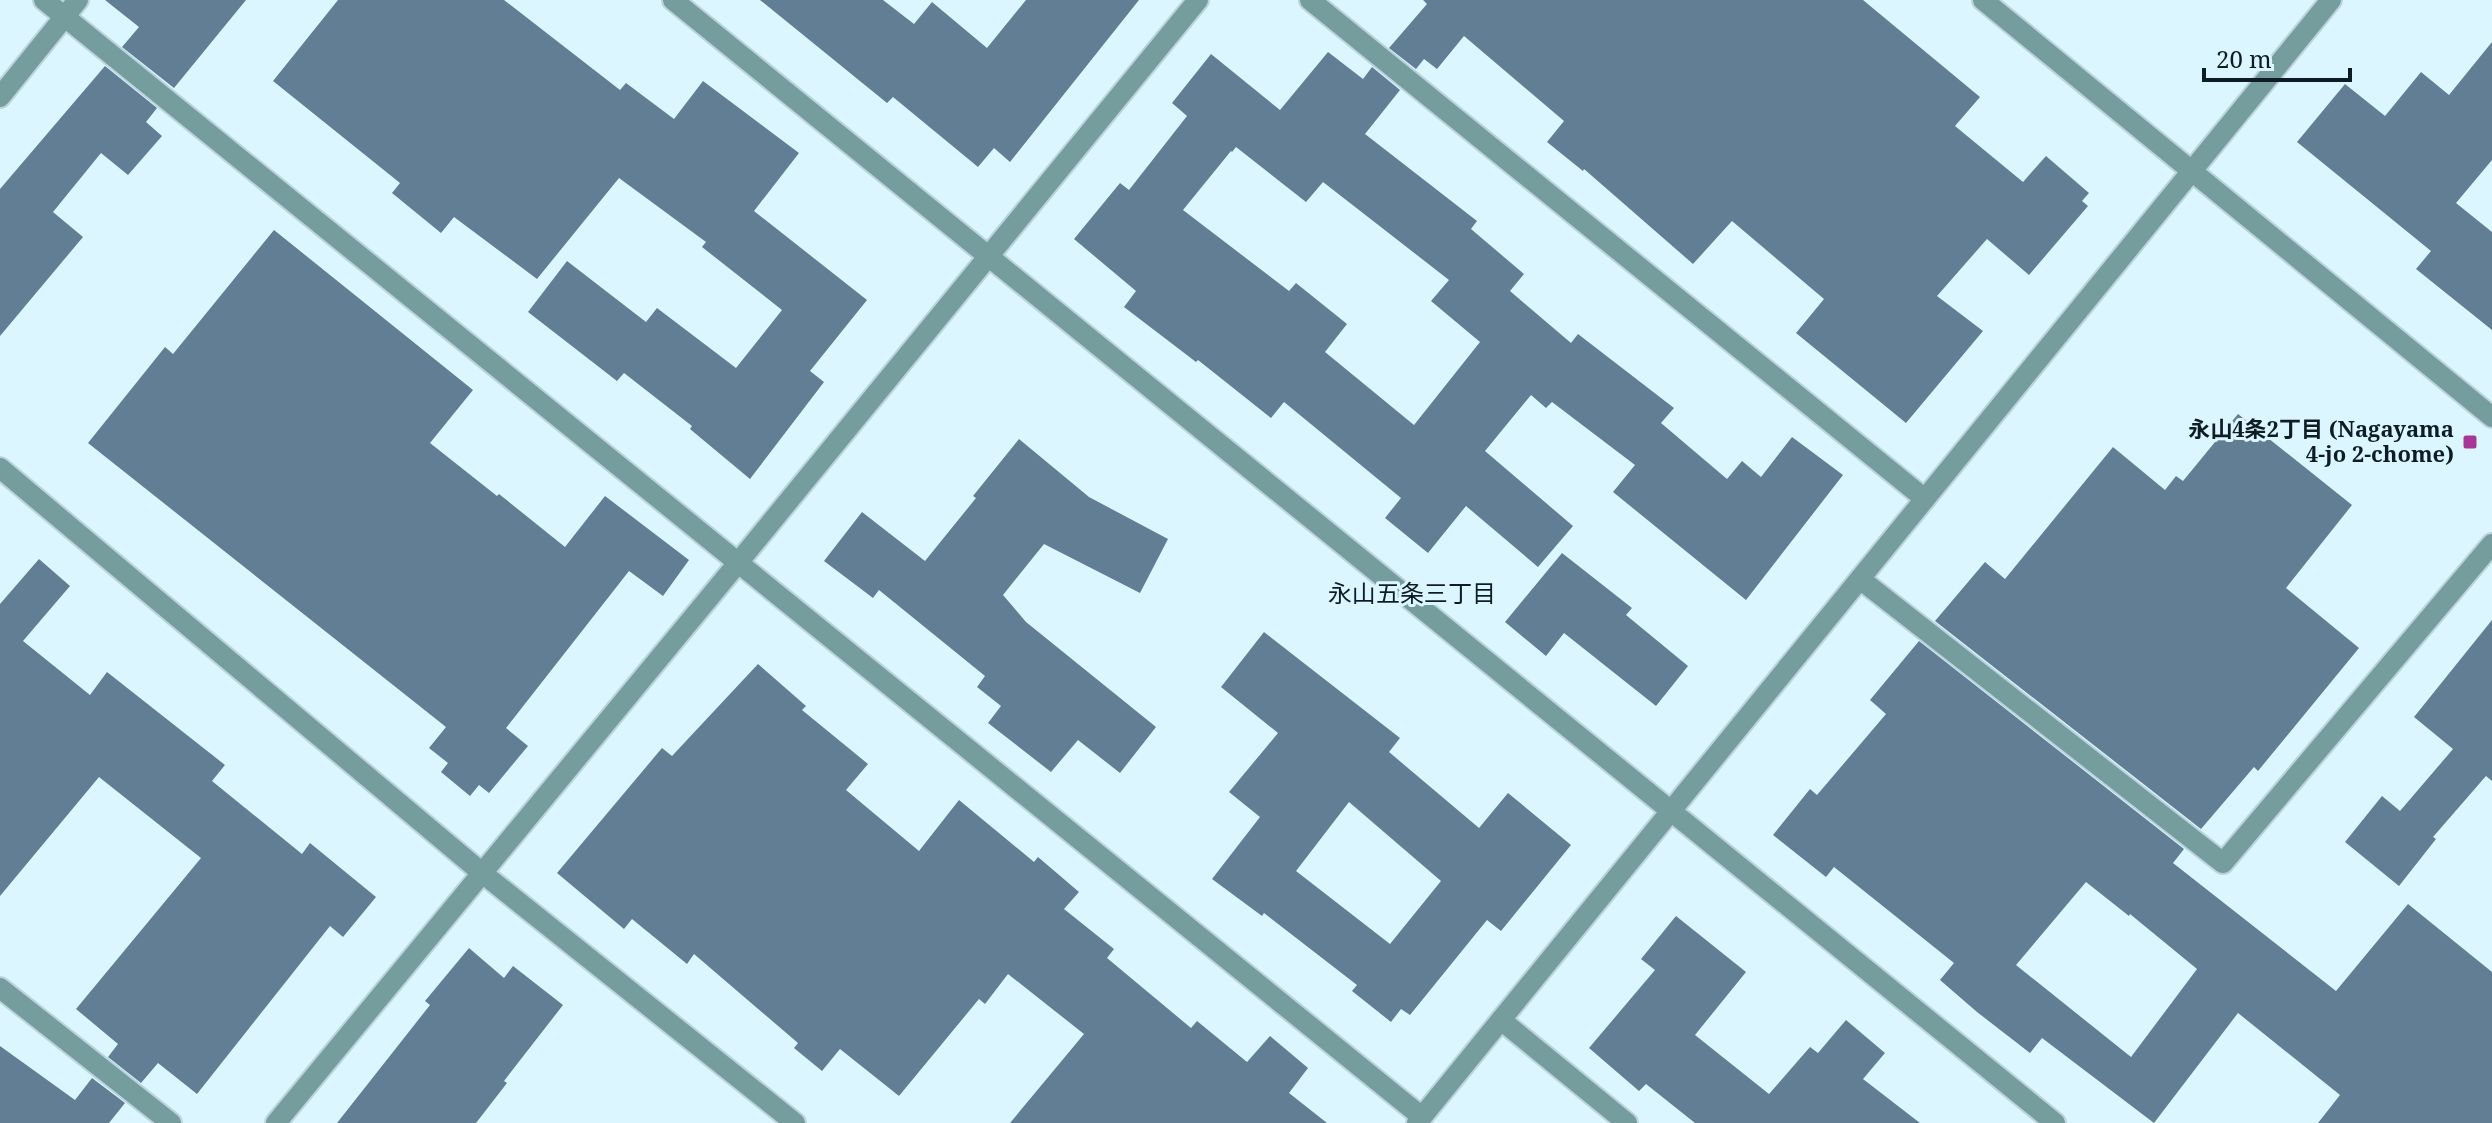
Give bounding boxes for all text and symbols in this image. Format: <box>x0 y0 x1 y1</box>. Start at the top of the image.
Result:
scale bar <box>2204 32 2350 82</box>
text: 20 m <box>2216 42 2272 75</box>
place label: 永山4条2丁目 (Nagayama 4-jo 2-chome) <box>2188 413 2454 468</box>
marker: 永山4条2丁目 (Nagayama 4-jo 2-chome) <box>2461 433 2479 451</box>
district label: 永山五条三丁目 <box>1328 576 1496 609</box>

